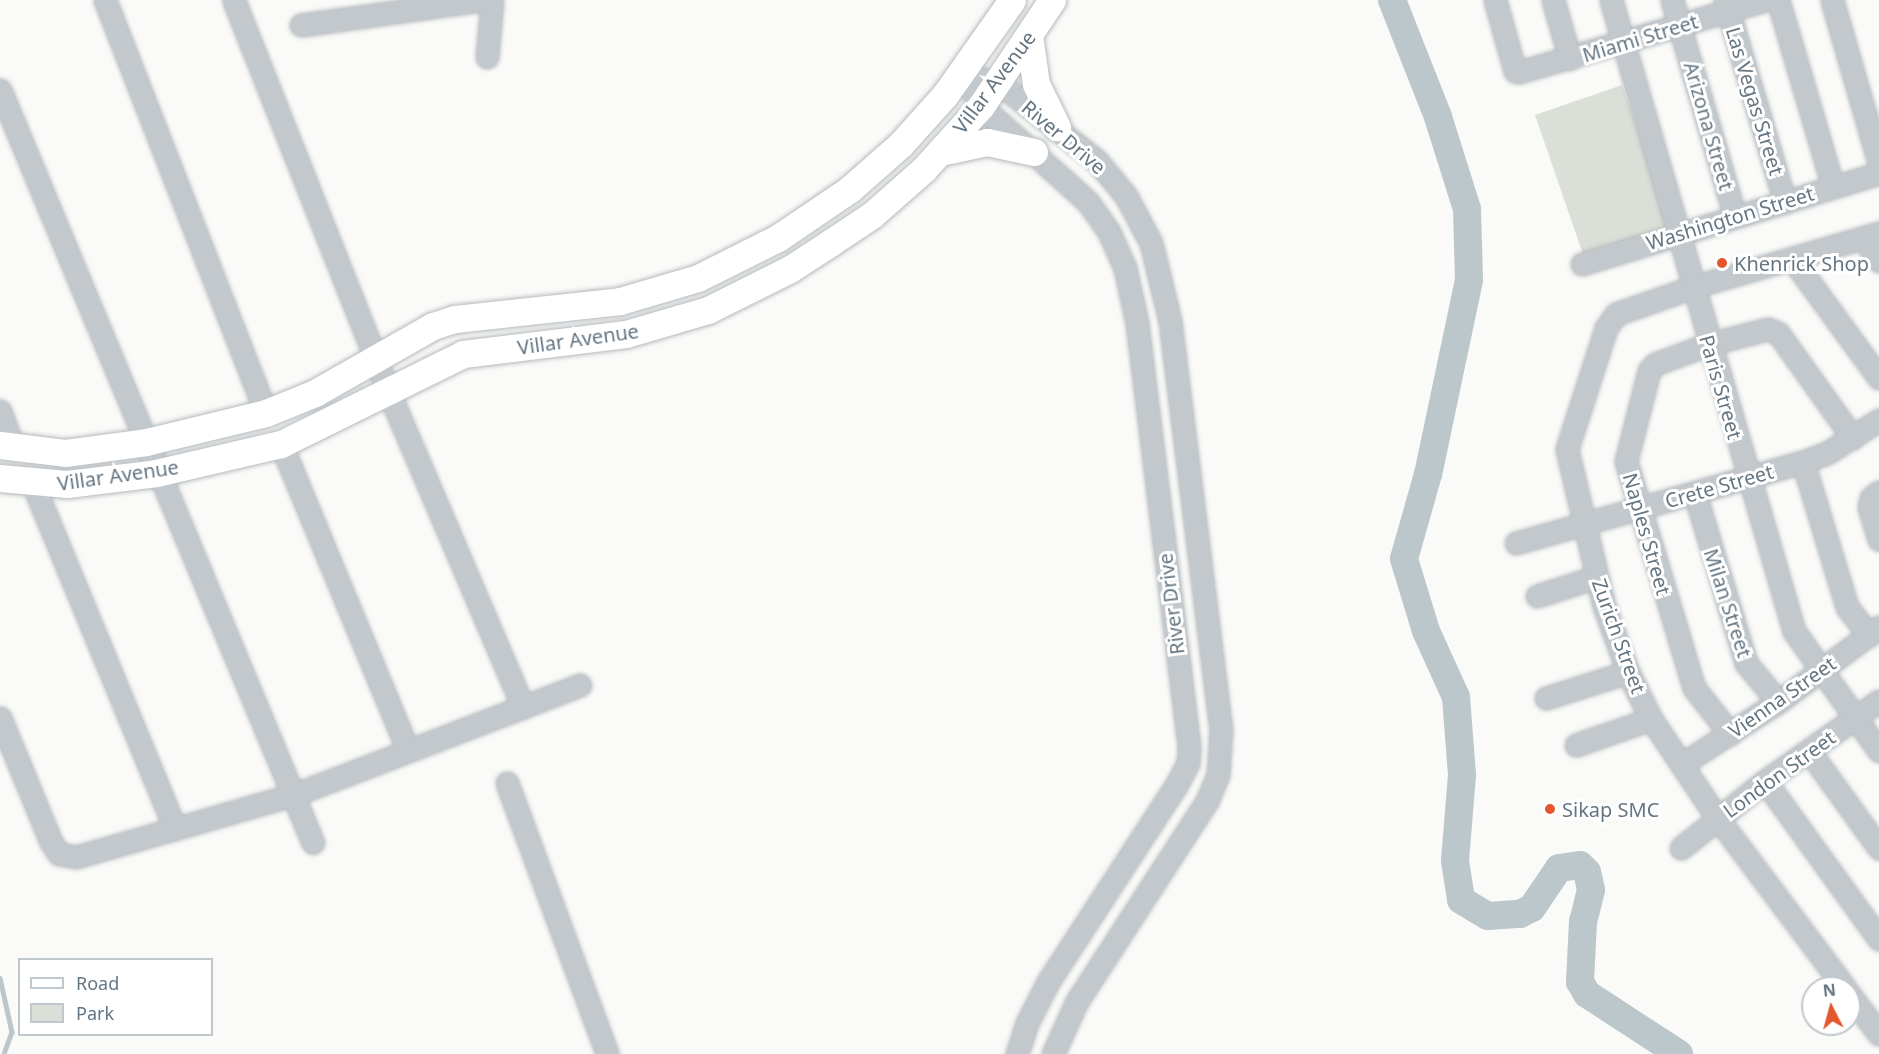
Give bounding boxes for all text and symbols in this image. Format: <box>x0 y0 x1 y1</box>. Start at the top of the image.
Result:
street label: Miami Street <box>1579 9 1701 67</box>
street label: Las Vegas Street <box>1721 24 1789 178</box>
street label: Villar Avenue <box>948 26 1040 138</box>
street label: Arizona Street <box>1679 59 1739 193</box>
street label: River Drive <box>1017 95 1111 179</box>
street label: Washington Street <box>1643 181 1817 255</box>
place label: Khenrick Shop <box>1734 251 1869 275</box>
marker: Khenrick Shop <box>1715 256 1729 270</box>
street label: Villar Avenue <box>516 319 640 359</box>
street label: Paris Street <box>1695 332 1747 442</box>
street label: Villar Avenue <box>56 455 180 495</box>
street label: Crete Street <box>1662 459 1776 513</box>
street label: Naples Street <box>1618 470 1676 598</box>
street label: Milan Street <box>1699 546 1757 660</box>
street label: River Drive <box>1153 552 1189 656</box>
street label: Zurich Street <box>1587 575 1651 697</box>
street label: Vienna Street <box>1724 651 1840 743</box>
street label: London Street <box>1718 725 1840 823</box>
place label: Sikap SMC <box>1562 797 1659 821</box>
marker: Sikap SMC <box>1543 802 1557 816</box>
legend <box>18 958 213 1036</box>
text: Road <box>76 971 119 995</box>
north arrow <box>1801 976 1861 1036</box>
text: N <box>1822 978 1837 1002</box>
text: Park <box>76 1001 114 1025</box>

